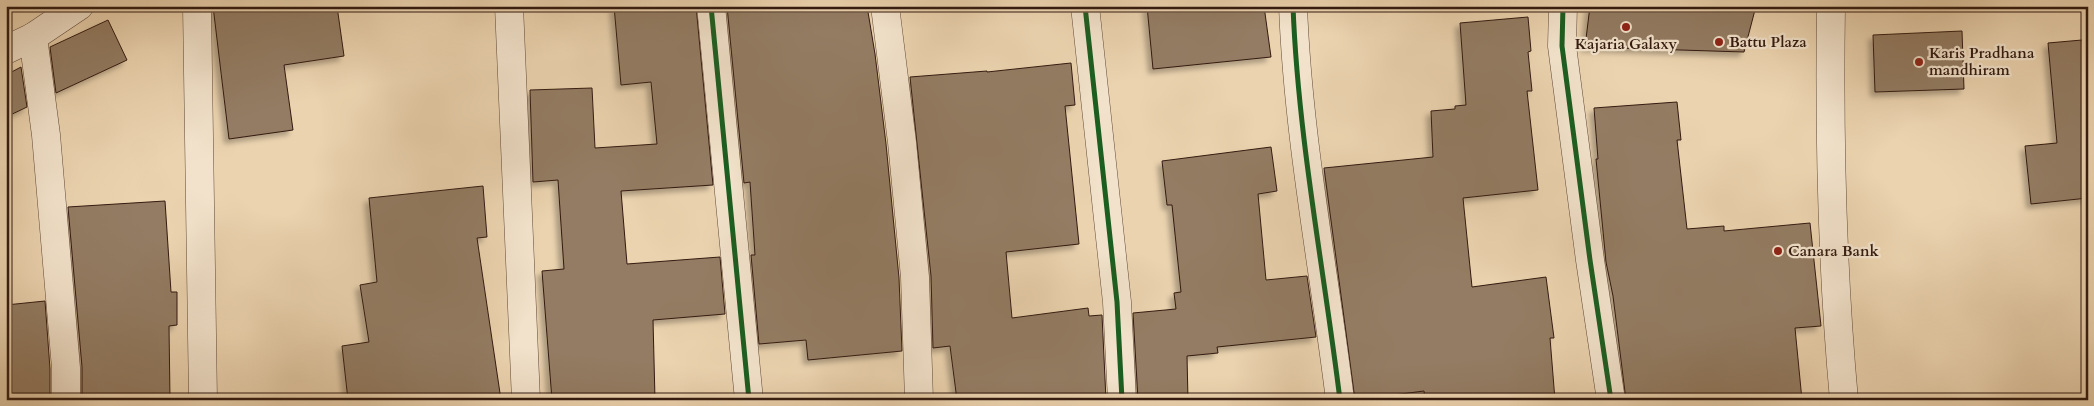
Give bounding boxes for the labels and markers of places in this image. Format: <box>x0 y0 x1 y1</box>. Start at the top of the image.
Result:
marker: Kajaria Galaxy <box>1620 21 1632 33</box>
place label: Battu Plaza <box>1729 32 1807 52</box>
place label: Kajaria Galaxy <box>1575 34 1678 54</box>
marker: Battu Plaza <box>1713 36 1725 48</box>
place label: Karis Pradhana mandhiram <box>1929 43 2035 80</box>
marker: Karis Pradhana mandhiram <box>1913 56 1925 68</box>
place label: Canara Bank <box>1788 241 1880 261</box>
marker: Canara Bank <box>1772 245 1784 257</box>

